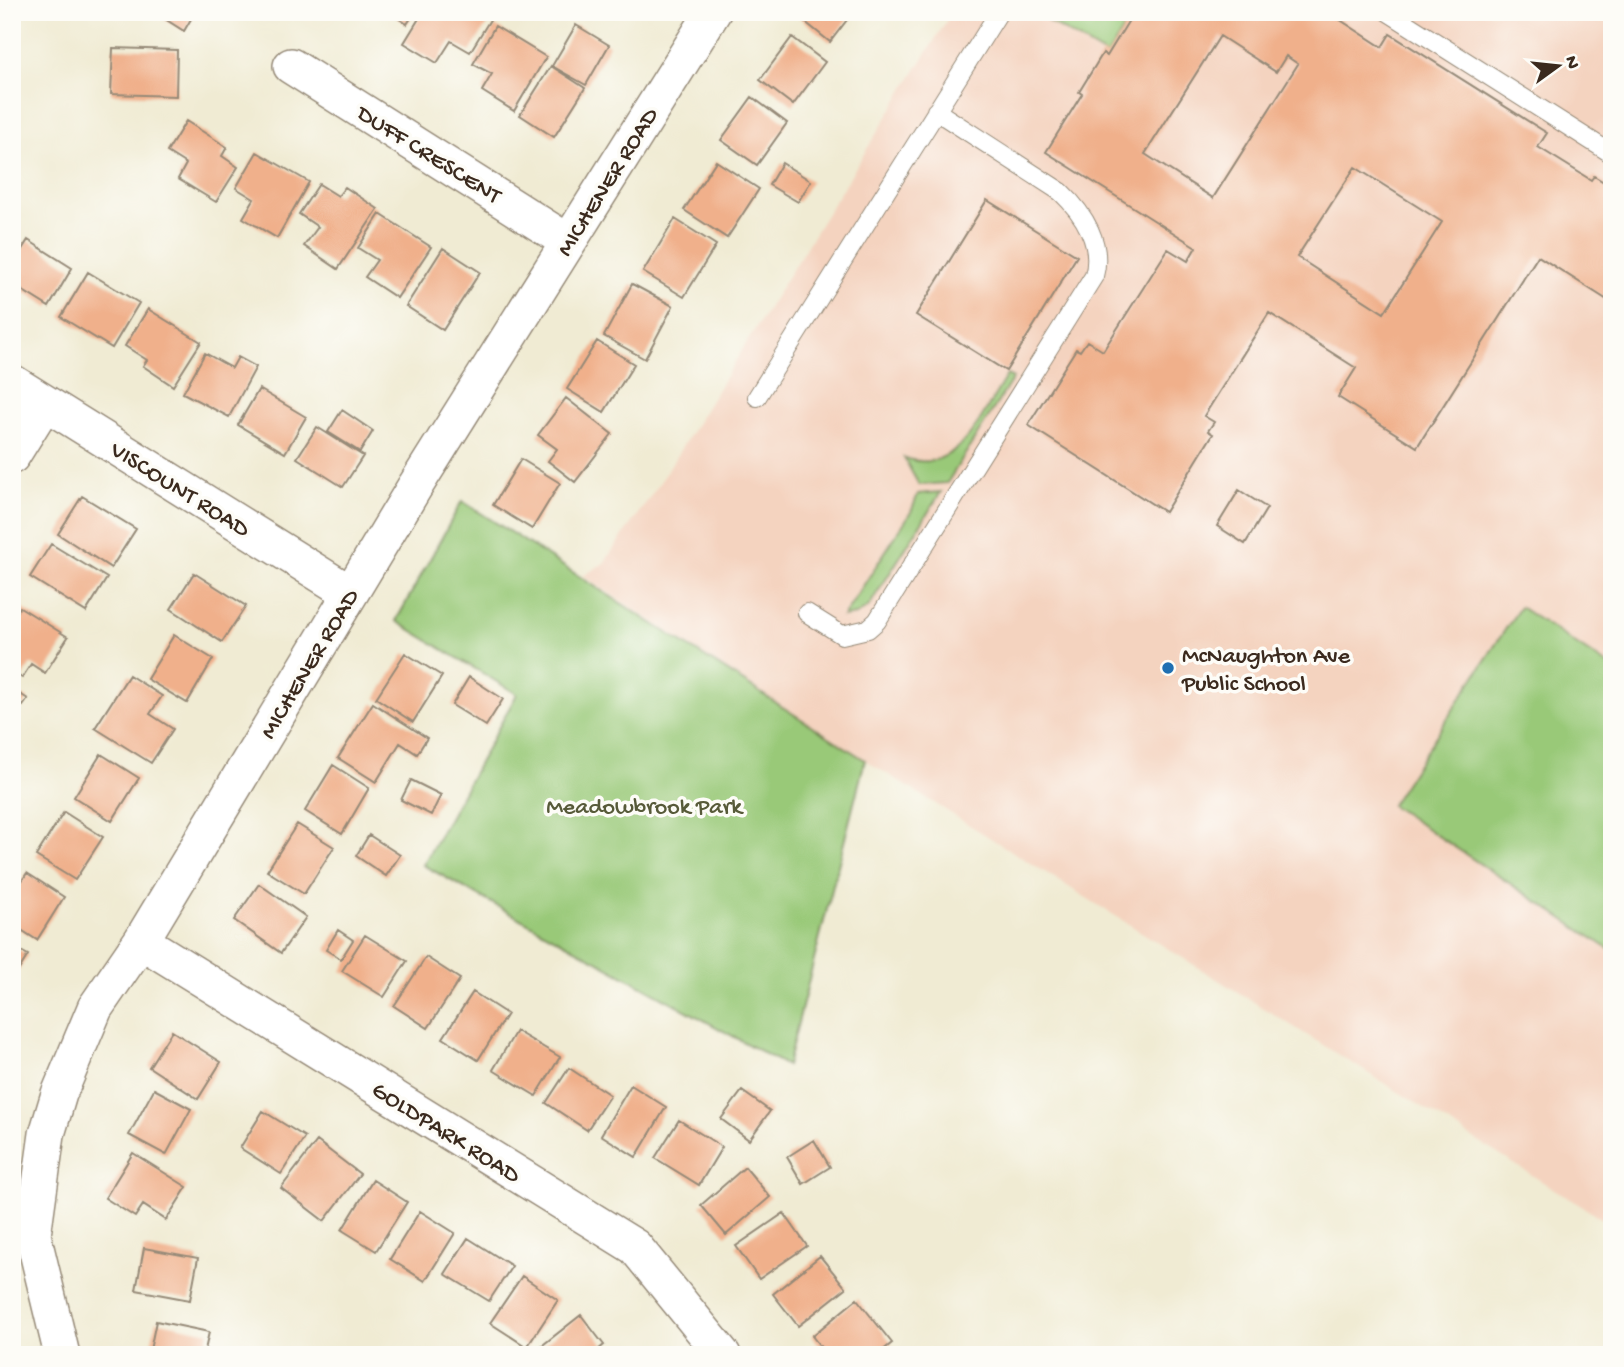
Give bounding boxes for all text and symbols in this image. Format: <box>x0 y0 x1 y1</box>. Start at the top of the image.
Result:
north arrow <box>1522 32 1592 102</box>
text: N <box>1558 54 1584 71</box>
street label: DUFF CRESCENT <box>349 99 507 213</box>
street label: MICHENER ROAD <box>552 103 666 263</box>
street label: VISCOUNT ROAD <box>103 436 255 546</box>
street label: MICHENER ROAD <box>255 584 367 745</box>
place label: McNaughton Ave Public School <box>1181 643 1351 700</box>
marker: McNaughton Ave Public School <box>1160 660 1176 676</box>
park label: Meadowbrook Park <box>546 794 744 823</box>
street label: GOLDPARK ROAD <box>365 1077 525 1191</box>

